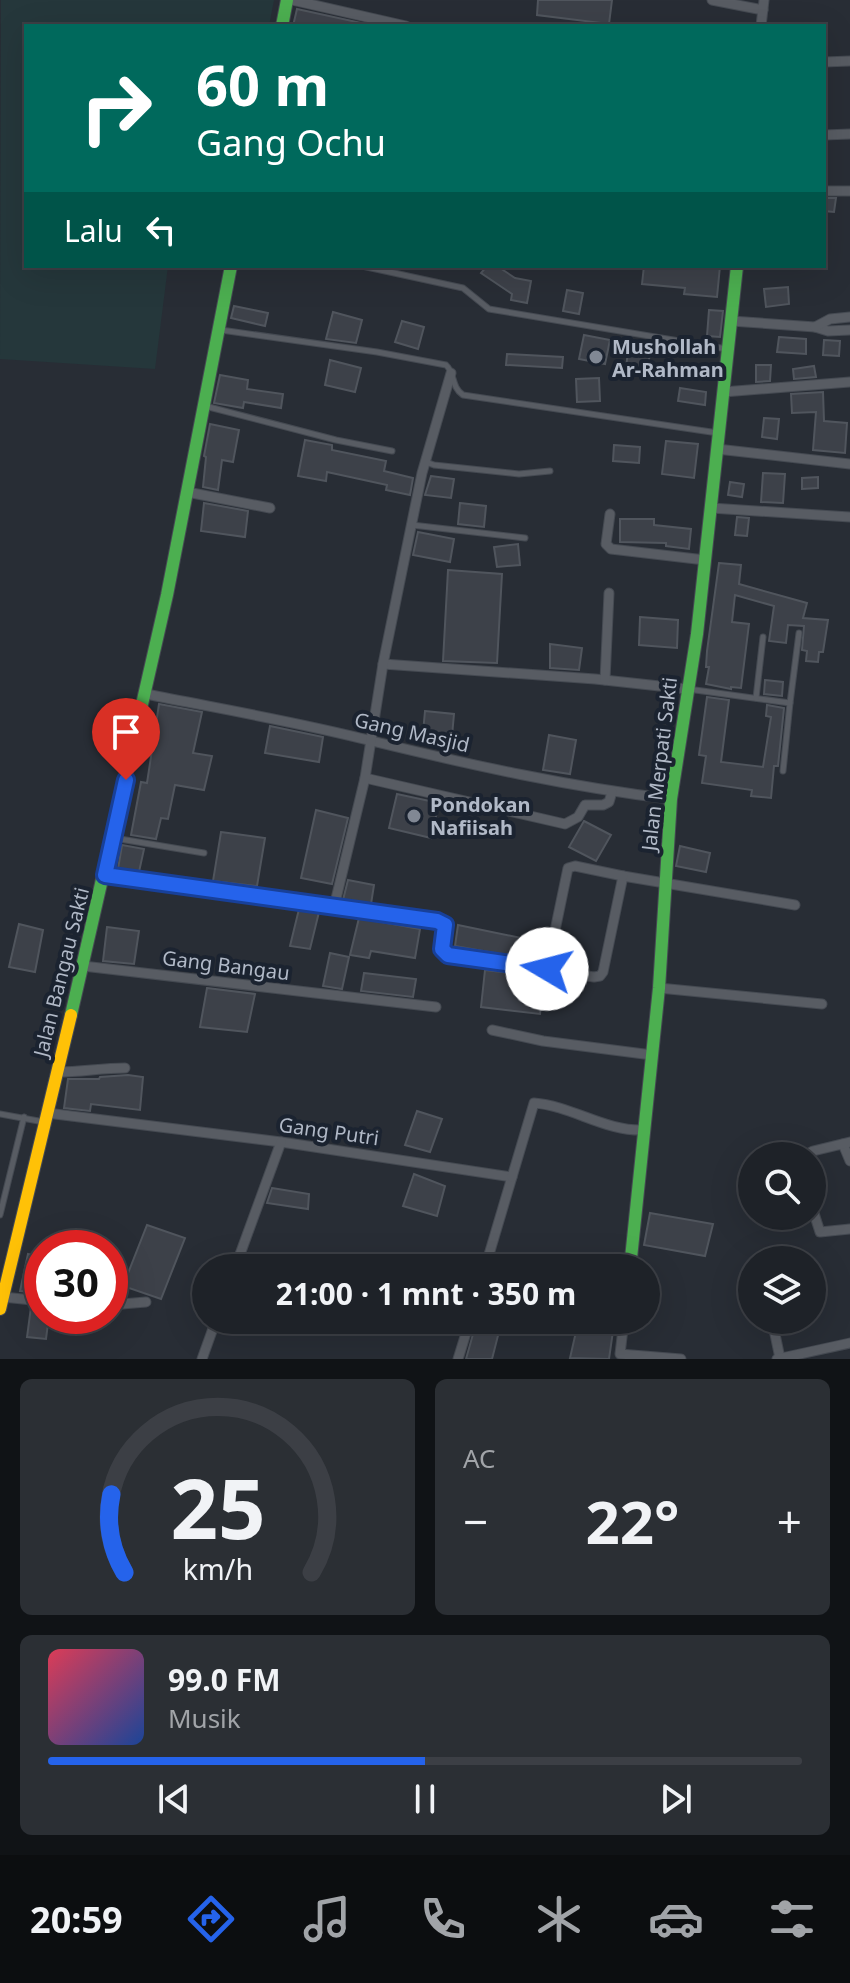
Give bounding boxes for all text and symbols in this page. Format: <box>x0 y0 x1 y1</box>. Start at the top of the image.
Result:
text: 60 m <box>196 46 329 122</box>
icon: right <box>64 56 168 160</box>
text: Gang Ochu <box>196 118 386 167</box>
icon: left <box>139 208 183 252</box>
text: Lalu <box>64 210 123 251</box>
place label: Mushollah Ar-Rahman <box>612 333 724 383</box>
marker: Mushollah Ar-Rahman <box>587 348 605 366</box>
street label: Jalan Merpati Sakti <box>635 676 683 854</box>
pin <box>92 698 160 780</box>
street label: Gang Masjid <box>352 706 472 758</box>
icon: arrive <box>104 710 148 754</box>
place label: Pondokan Nafiisah <box>430 791 530 841</box>
marker: Pondokan Nafiisah <box>405 807 423 825</box>
street label: Jalan Bangau Sakti <box>26 885 95 1061</box>
position arrow <box>505 927 589 1011</box>
street label: Gang Bangau <box>161 944 291 986</box>
street label: Gang Putri <box>277 1111 381 1151</box>
map controls <box>738 1142 826 1334</box>
button: search <box>738 1142 826 1230</box>
speed limit sign: 30 <box>24 1230 128 1334</box>
button: layers <box>738 1246 826 1334</box>
text: 21:00 · 1 mnt · 350 m <box>276 1273 576 1314</box>
text: AC <box>463 1440 496 1476</box>
text: 25 <box>170 1450 265 1563</box>
text: 22° <box>585 1480 680 1562</box>
text: − <box>463 1491 488 1551</box>
text: + <box>777 1491 802 1551</box>
text: km/h <box>182 1549 253 1588</box>
text: 99.0 FM <box>168 1659 280 1700</box>
text: Musik <box>168 1700 241 1736</box>
icon: previous <box>152 1777 196 1821</box>
icon: pause <box>403 1777 447 1821</box>
icon: next <box>654 1777 698 1821</box>
icon: directions <box>183 1891 239 1947</box>
icon: music <box>299 1891 355 1947</box>
icon: phone <box>415 1891 471 1947</box>
icon: climate <box>531 1891 587 1947</box>
icon: car <box>648 1891 704 1947</box>
icon: filters <box>764 1891 820 1947</box>
text: 20:59 <box>30 1895 123 1944</box>

